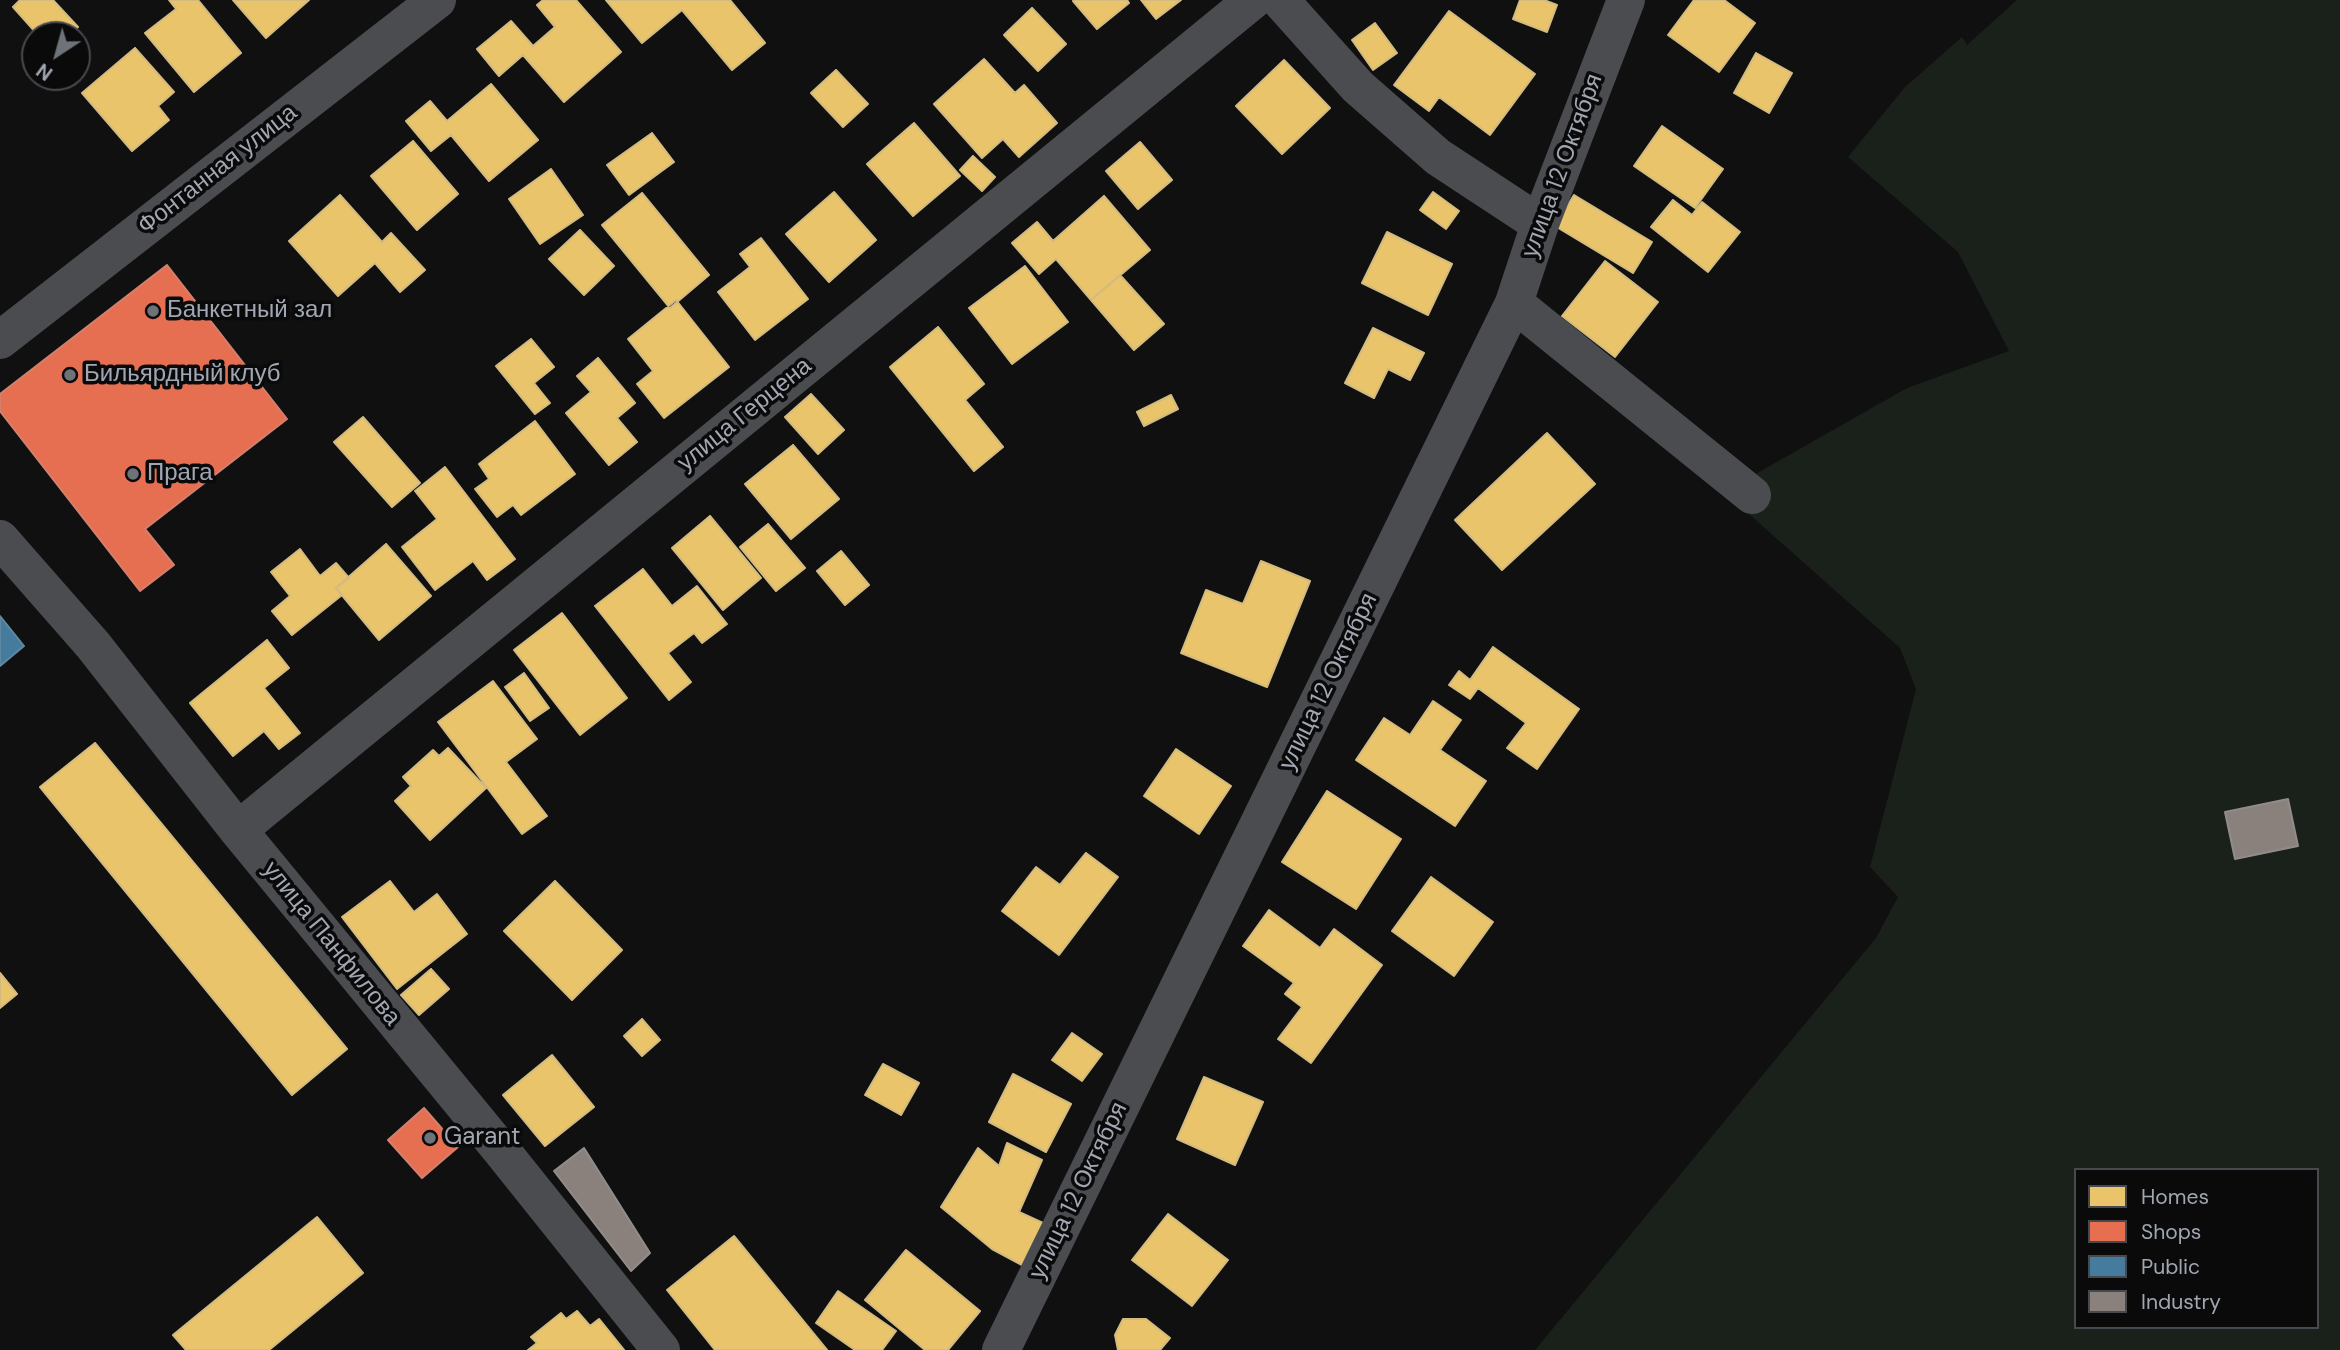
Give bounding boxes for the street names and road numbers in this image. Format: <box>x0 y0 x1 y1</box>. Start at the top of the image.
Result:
street label: улица 12 Октября <box>1516 70 1610 262</box>
street label: Фонтанная улица <box>133 99 303 241</box>
street label: улица Герцена <box>672 352 818 478</box>
street label: улица 12 Октября <box>1274 589 1384 775</box>
street label: улица Панфилова <box>256 856 406 1032</box>
street label: улица 12 Октября <box>1024 1098 1134 1284</box>

